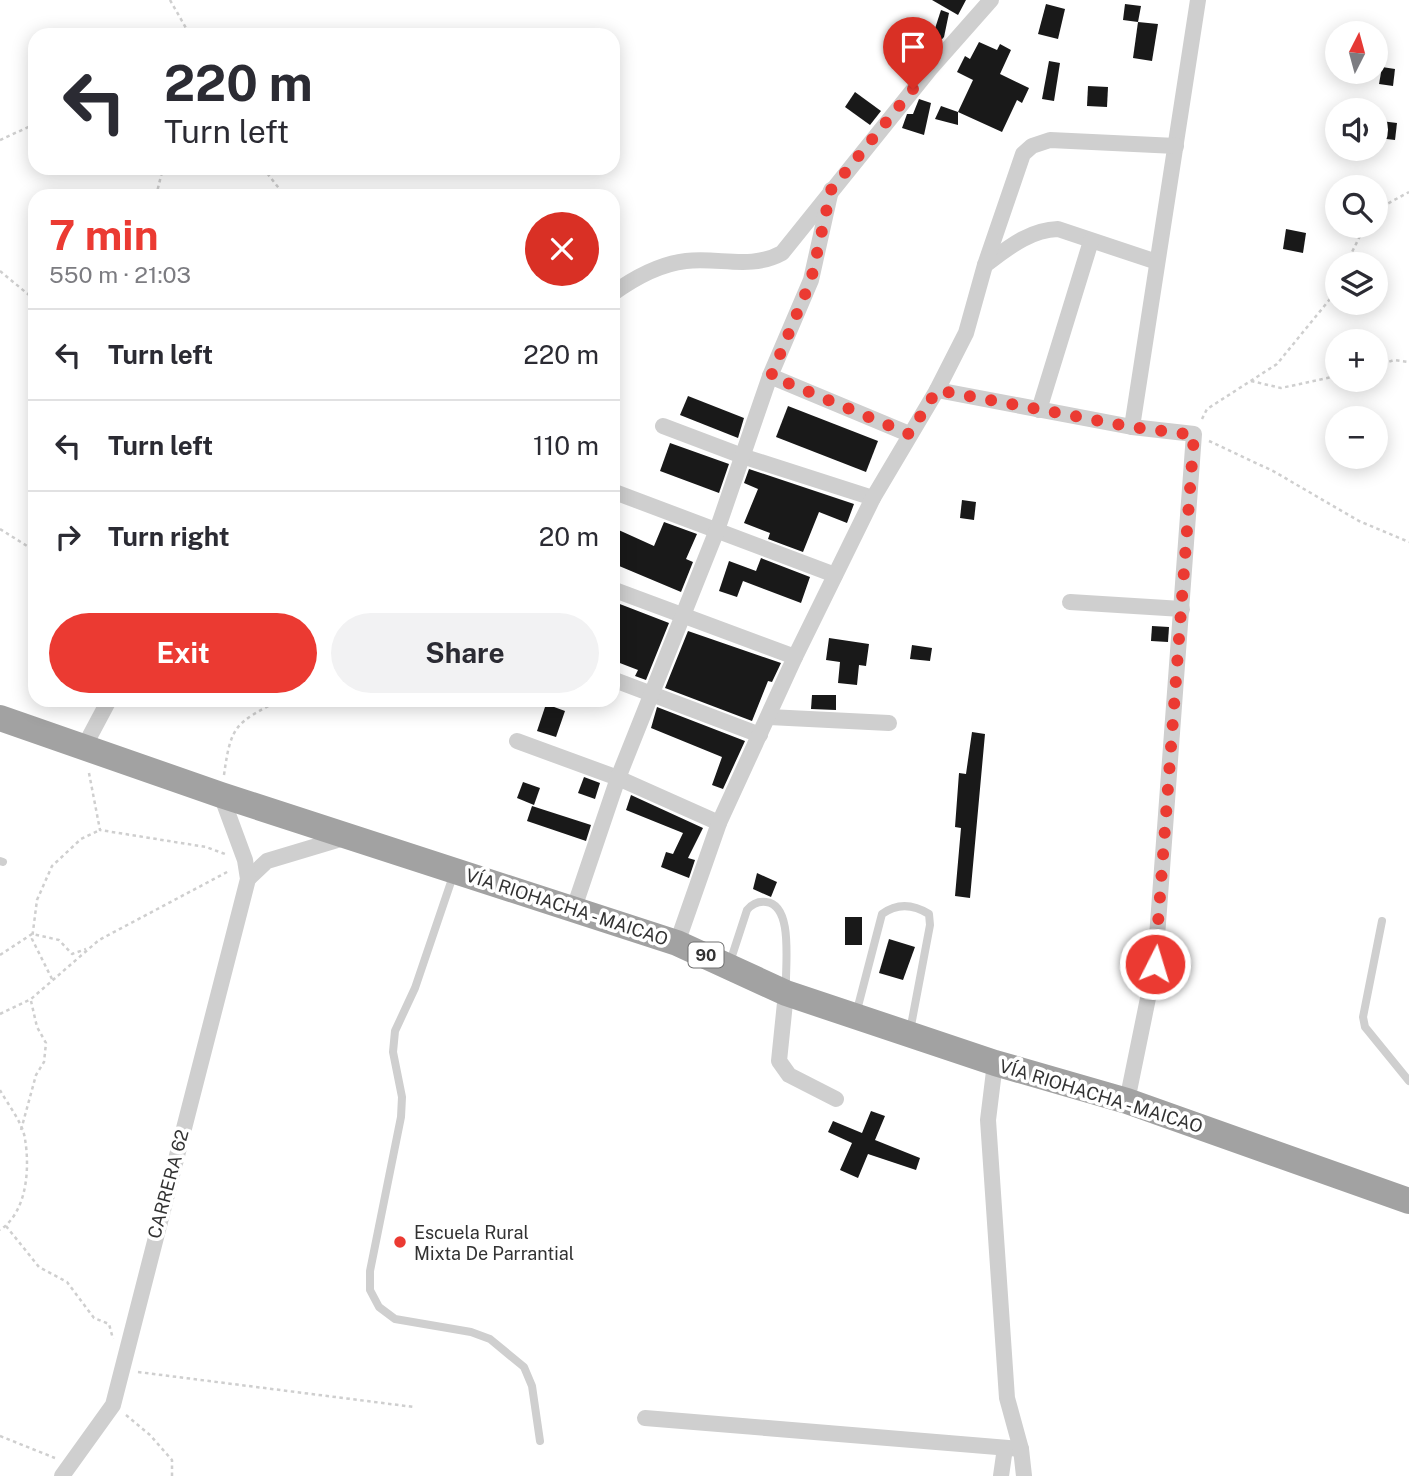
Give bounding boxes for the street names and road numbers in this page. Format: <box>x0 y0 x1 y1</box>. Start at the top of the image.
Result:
street label: VÍA RIOHACHA - MAICAO <box>463 863 671 950</box>
road number: 90 <box>688 942 724 967</box>
street label: VÍA RIOHACHA - MAICAO <box>997 1054 1206 1137</box>
street label: CARRERA 62 <box>143 1127 193 1241</box>

